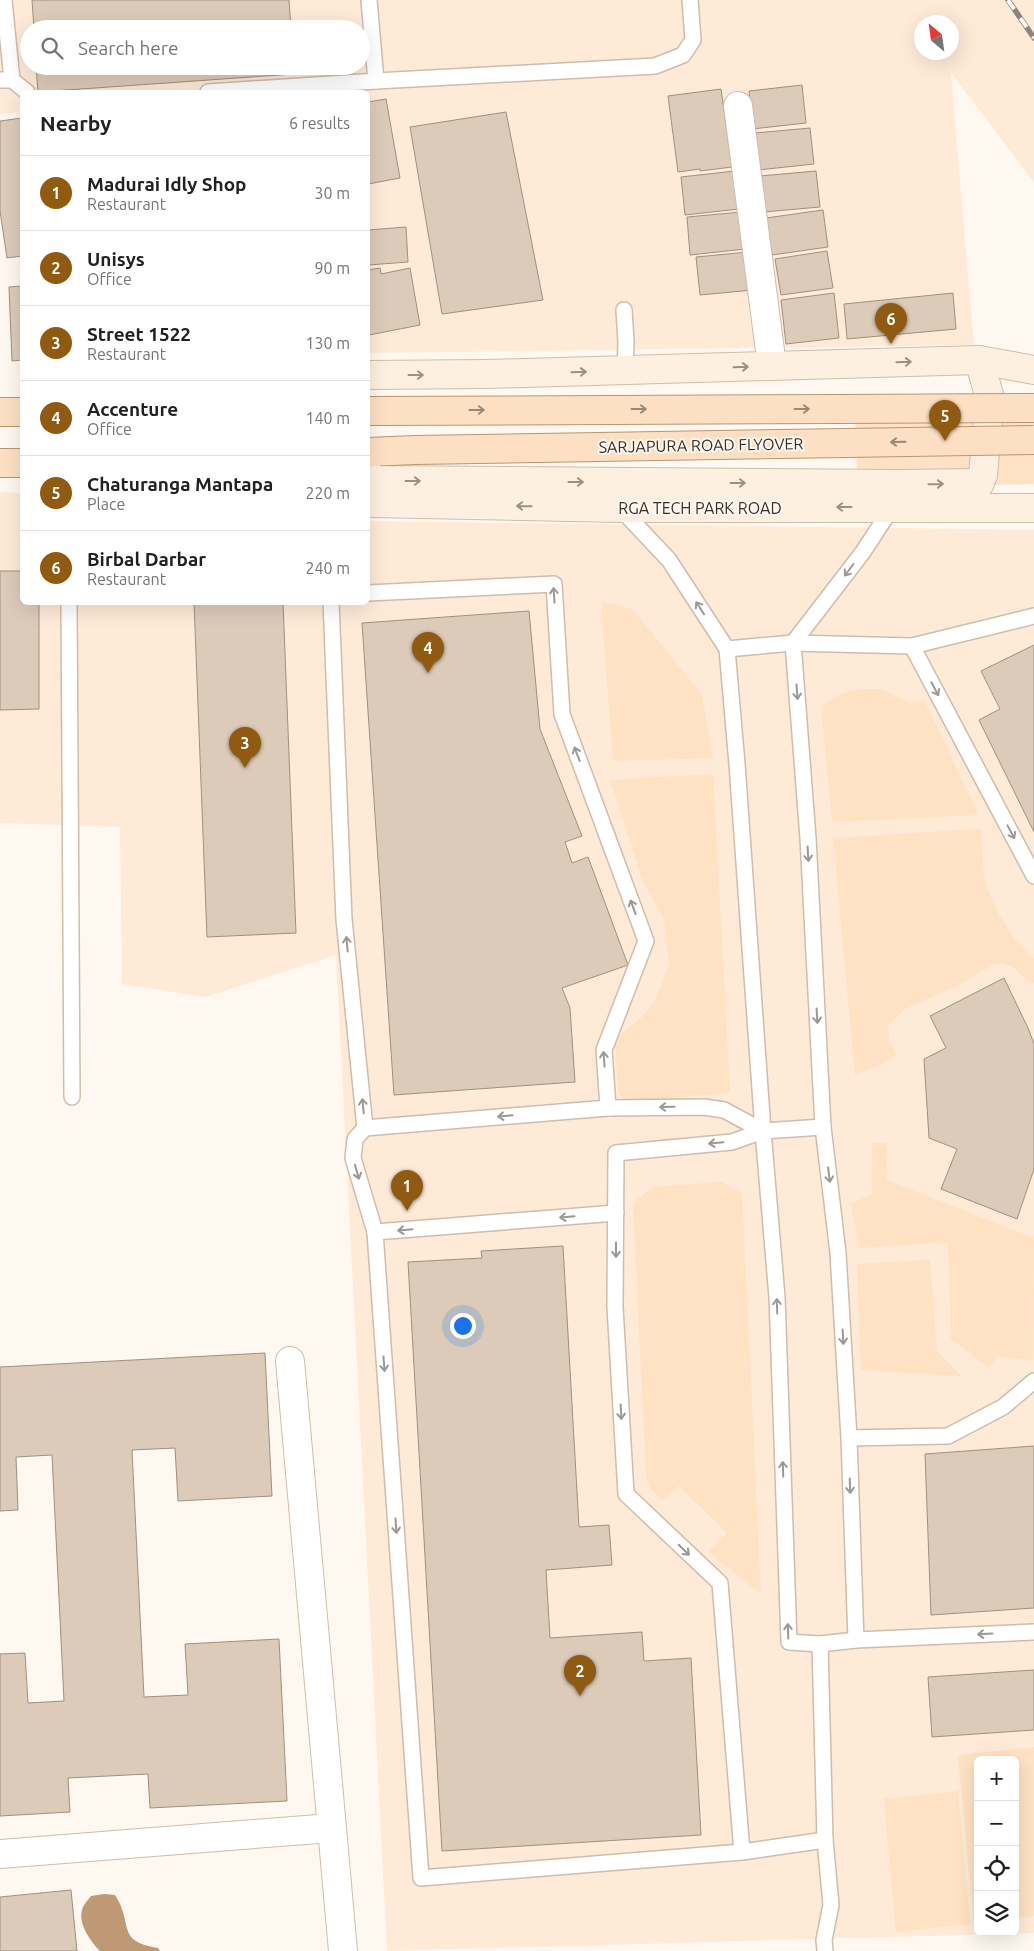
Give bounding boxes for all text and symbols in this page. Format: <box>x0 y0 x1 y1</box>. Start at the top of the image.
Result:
north arrow <box>914 15 959 60</box>
search box <box>20 20 370 75</box>
icon: search <box>38 34 66 62</box>
text: Search here <box>78 37 178 59</box>
text: Nearby <box>40 111 111 135</box>
text: 6 results <box>289 114 350 132</box>
text: Madurai Idly Shop <box>87 173 247 195</box>
text: 1 <box>51 184 61 202</box>
text: 30 m <box>314 184 350 202</box>
text: Restaurant <box>87 195 166 213</box>
text: Unisys <box>87 248 145 270</box>
text: 2 <box>51 259 61 277</box>
text: 90 m <box>314 259 350 277</box>
text: Office <box>87 270 132 288</box>
pin: 6 <box>875 303 907 344</box>
text: Street 1522 <box>87 323 191 345</box>
text: 3 <box>51 334 61 352</box>
text: 130 m <box>305 334 350 352</box>
text: Restaurant <box>87 345 166 363</box>
one-way arrow <box>895 357 911 367</box>
one-way arrow <box>732 362 749 372</box>
one-way arrow <box>570 367 586 376</box>
one-way arrow <box>408 370 424 380</box>
text: Accenture <box>87 398 178 420</box>
pin: 5 <box>929 400 961 441</box>
one-way arrow <box>631 404 647 414</box>
one-way arrow <box>794 404 810 414</box>
one-way arrow <box>468 405 485 415</box>
text: 4 <box>51 409 61 427</box>
text: 140 m <box>305 409 350 427</box>
text: Office <box>87 420 132 438</box>
street label: SARJAPURA ROAD FLYOVER <box>598 434 804 456</box>
one-way arrow <box>890 437 906 447</box>
text: Chaturanga Mantapa <box>87 473 273 495</box>
one-way arrow <box>405 476 421 485</box>
one-way arrow <box>568 477 584 487</box>
one-way arrow <box>730 478 746 488</box>
one-way arrow <box>928 479 944 488</box>
text: 5 <box>51 484 61 502</box>
text: 220 m <box>305 484 350 502</box>
text: Place <box>87 495 125 513</box>
street label: RGA TECH PARK ROAD <box>618 499 782 517</box>
one-way arrow <box>516 501 532 511</box>
one-way arrow <box>836 502 852 512</box>
text: Birbal Darbar <box>87 548 206 570</box>
text: 6 <box>51 559 61 577</box>
text: 240 m <box>305 559 350 577</box>
one-way arrow <box>843 564 854 577</box>
text: Restaurant <box>87 570 166 588</box>
one-way arrow <box>550 587 559 603</box>
one-way arrow <box>695 602 705 616</box>
pin: 4 <box>412 632 444 673</box>
one-way arrow <box>930 681 940 696</box>
one-way arrow <box>792 683 801 699</box>
pin: 3 <box>229 727 261 768</box>
one-way arrow <box>572 747 581 762</box>
one-way arrow <box>1007 824 1016 839</box>
one-way arrow <box>804 845 813 861</box>
one-way arrow <box>628 899 637 915</box>
one-way arrow <box>342 936 351 952</box>
one-way arrow <box>812 1008 822 1024</box>
one-way arrow <box>600 1051 609 1067</box>
one-way arrow <box>358 1098 368 1114</box>
one-way arrow <box>659 1102 676 1112</box>
one-way arrow <box>497 1112 513 1121</box>
one-way arrow <box>708 1138 724 1148</box>
one-way arrow <box>352 1164 362 1180</box>
one-way arrow <box>824 1167 834 1183</box>
pin: 1 <box>391 1170 423 1211</box>
one-way arrow <box>559 1212 575 1222</box>
one-way arrow <box>397 1225 413 1235</box>
one-way arrow <box>611 1241 621 1257</box>
one-way arrow <box>772 1299 782 1315</box>
your location <box>450 1313 476 1339</box>
one-way arrow <box>838 1329 847 1345</box>
one-way arrow <box>379 1356 389 1372</box>
one-way arrow <box>617 1404 626 1420</box>
one-way arrow <box>778 1461 788 1477</box>
one-way arrow <box>846 1478 855 1494</box>
one-way arrow <box>391 1518 400 1534</box>
one-way arrow <box>677 1543 689 1555</box>
one-way arrow <box>784 1623 793 1639</box>
one-way arrow <box>978 1630 994 1639</box>
pin: 2 <box>564 1655 596 1696</box>
map controls <box>974 1756 1019 1936</box>
button: + <box>974 1756 1019 1801</box>
button: − <box>974 1801 1019 1846</box>
button: locate <box>974 1846 1019 1891</box>
button: layers <box>974 1891 1019 1936</box>

